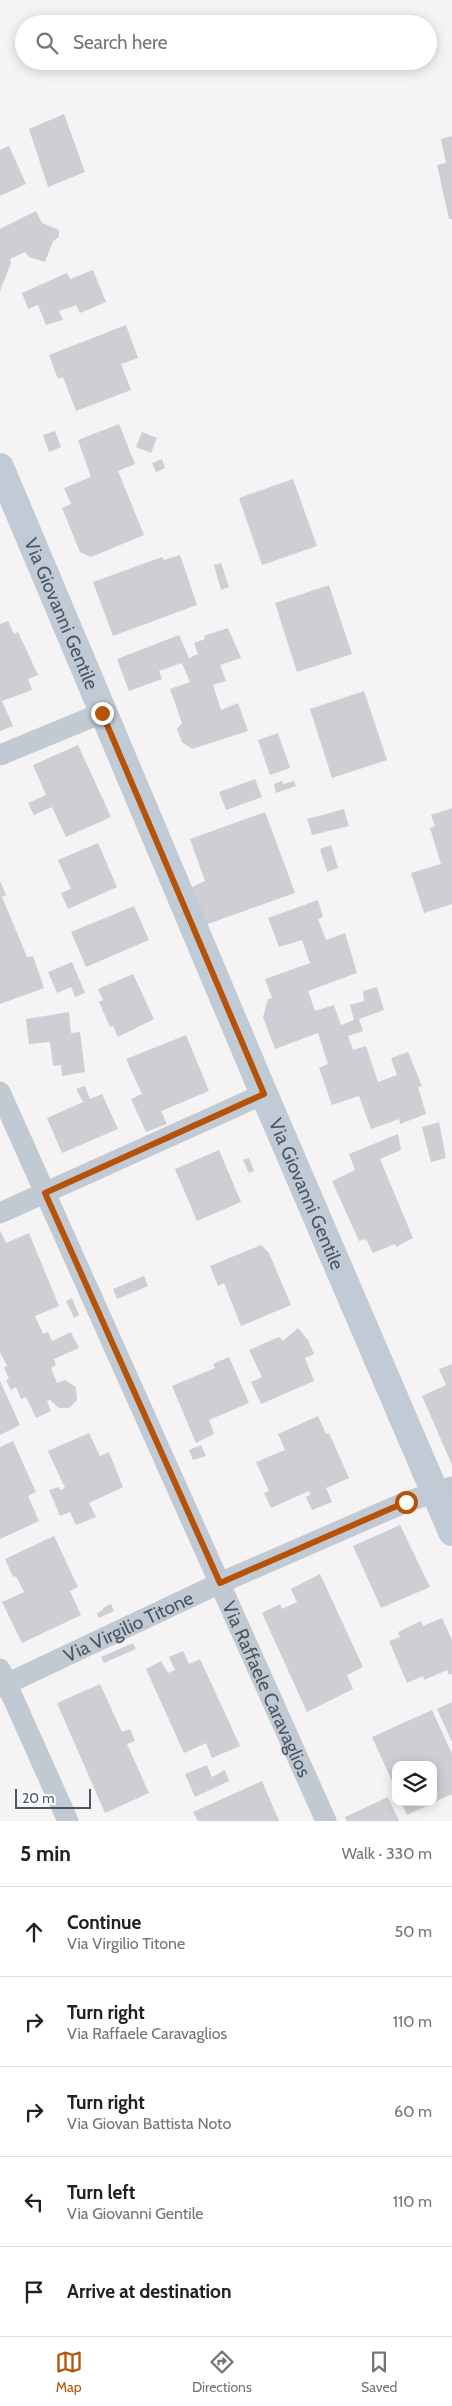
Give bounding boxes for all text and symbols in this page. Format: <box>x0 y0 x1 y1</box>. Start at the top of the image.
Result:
search box <box>15 15 437 70</box>
icon: search <box>33 29 61 57</box>
text: Search here <box>73 31 167 54</box>
street label: Via Giovanni Gentile <box>19 535 103 693</box>
route end <box>91 702 114 725</box>
street label: Via Giovanni Gentile <box>264 1115 349 1273</box>
route start <box>395 1491 418 1514</box>
street label: Via Virgilio Titone <box>60 1586 197 1667</box>
street label: Via Raffaele Caravaglios <box>217 1598 316 1781</box>
map controls <box>392 1761 437 1806</box>
button: layers <box>392 1761 437 1806</box>
scale bar <box>15 1786 91 1809</box>
text: 20 m <box>22 1789 55 1807</box>
text: 5 min <box>20 1841 71 1866</box>
text: Walk · 330 m <box>342 1844 432 1863</box>
text: Continue <box>67 1911 141 1934</box>
icon: ahead <box>20 1918 48 1946</box>
text: 50 m <box>395 1922 432 1941</box>
text: Via Virgilio Titone <box>67 1934 185 1953</box>
text: Turn right <box>67 2001 145 2024</box>
icon: right <box>20 2008 48 2036</box>
text: 110 m <box>393 2012 432 2031</box>
text: Via Raffaele Caravaglios <box>67 2024 227 2043</box>
text: Turn right <box>67 2091 145 2114</box>
icon: right <box>20 2098 48 2126</box>
text: 60 m <box>394 2102 432 2121</box>
text: Via Giovan Battista Noto <box>67 2114 231 2133</box>
text: Turn left <box>67 2181 135 2204</box>
icon: left <box>20 2188 48 2216</box>
text: 110 m <box>393 2192 432 2211</box>
text: Via Giovanni Gentile <box>67 2204 204 2223</box>
icon: arrive <box>20 2278 48 2306</box>
text: Arrive at destination <box>67 2280 231 2303</box>
tab: Map <box>55 2348 83 2396</box>
tab: Directions <box>192 2348 252 2396</box>
tab: Saved <box>361 2348 397 2396</box>

